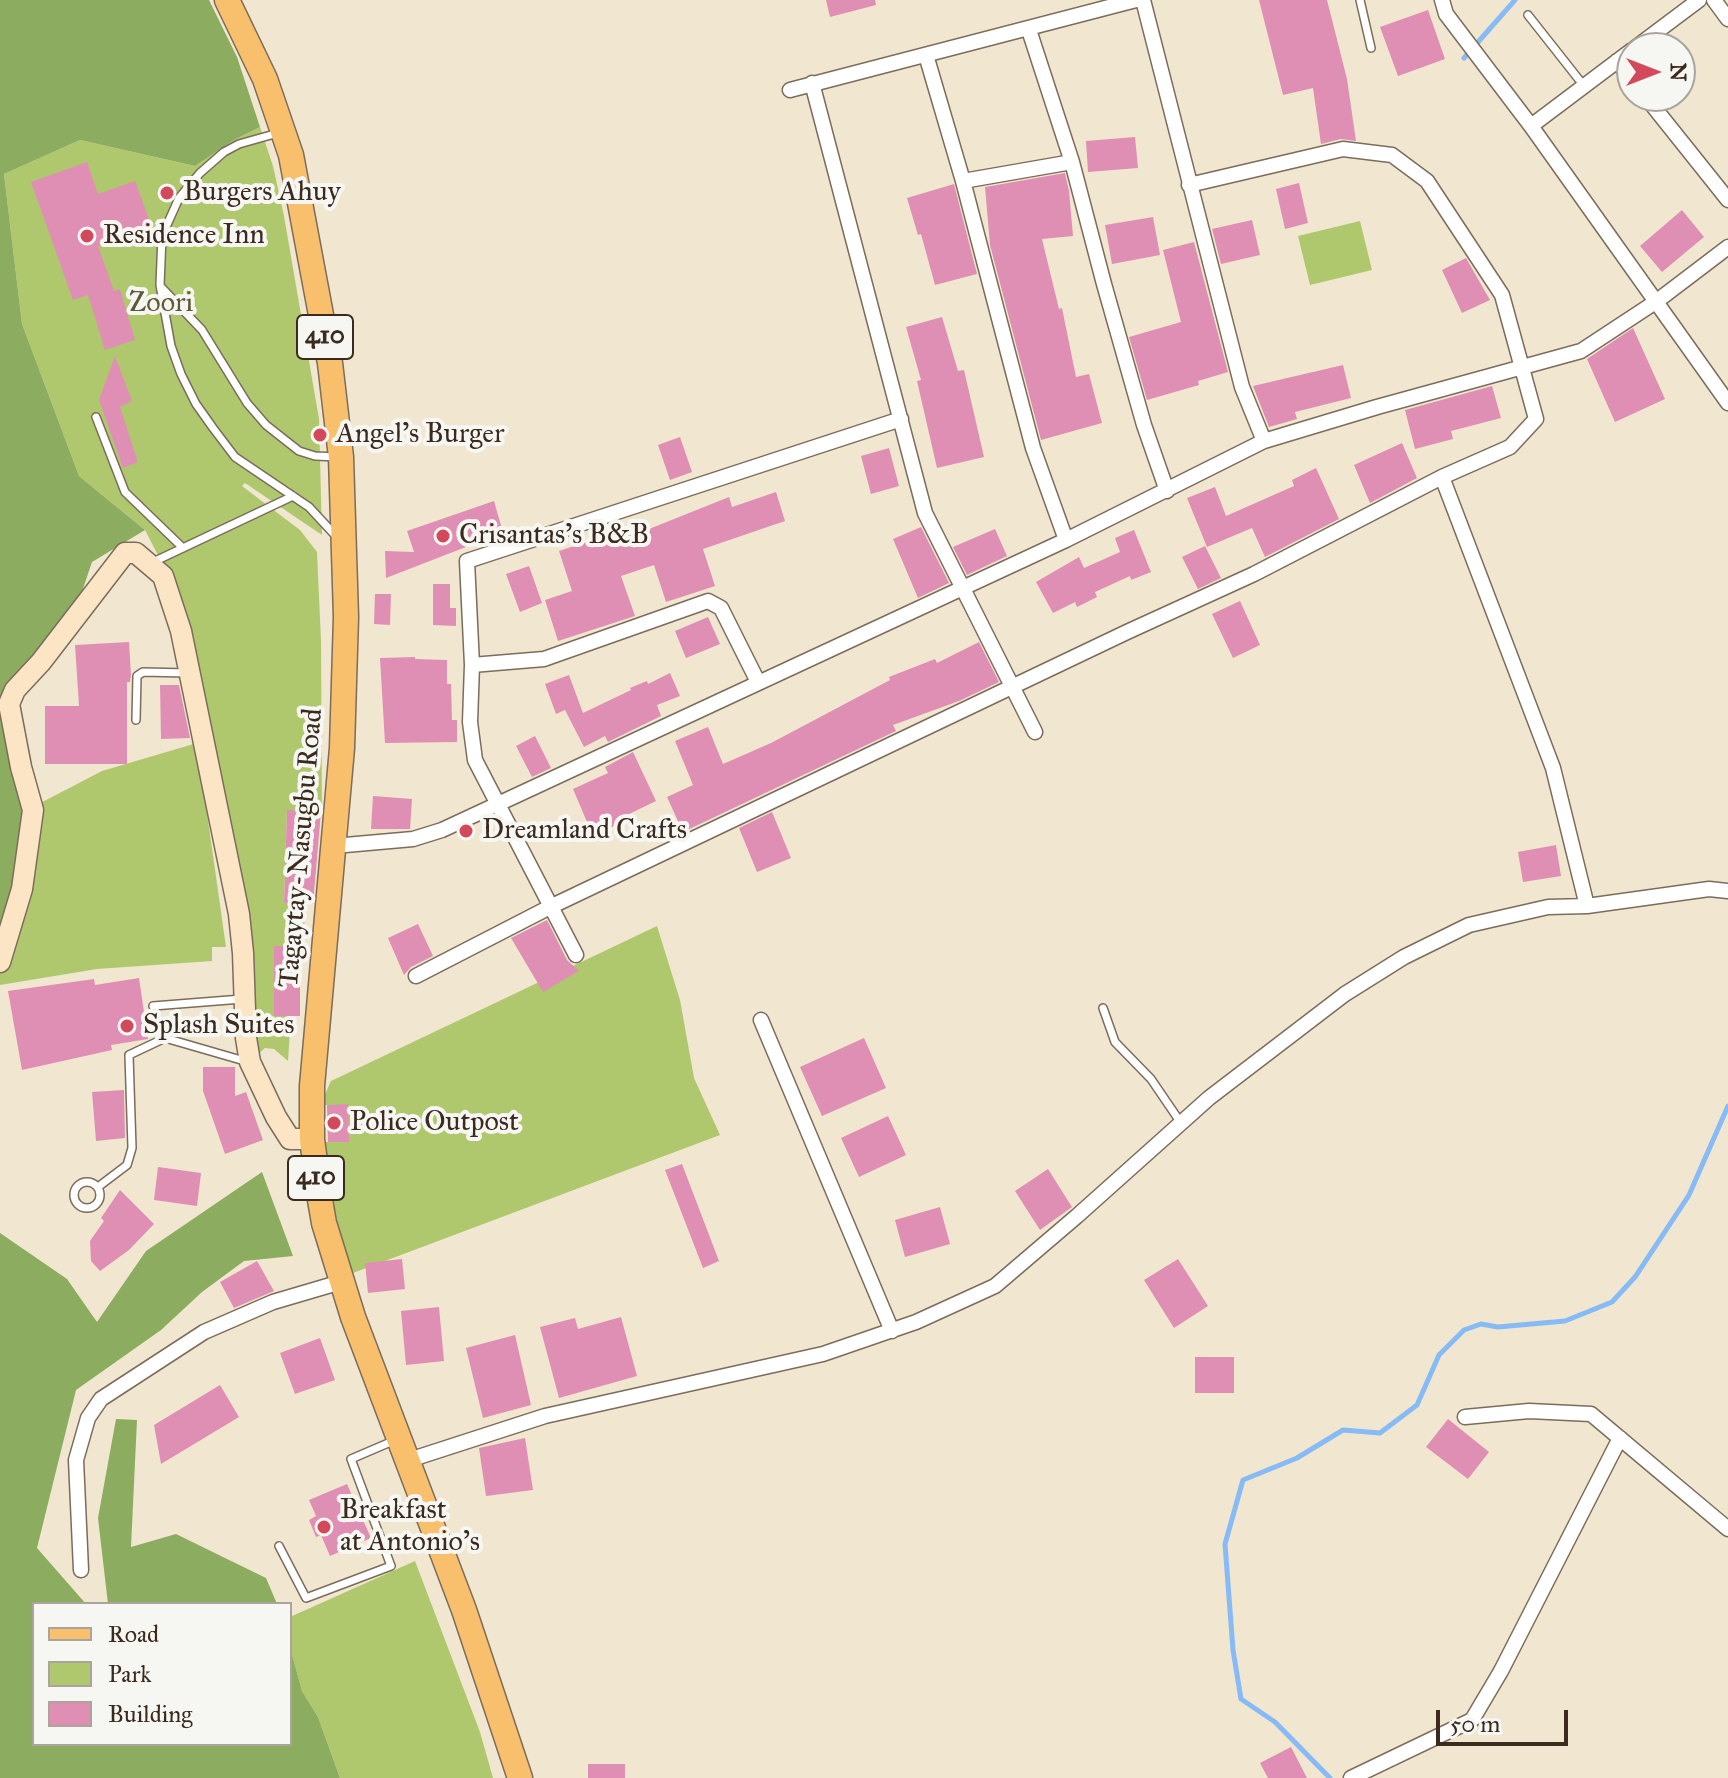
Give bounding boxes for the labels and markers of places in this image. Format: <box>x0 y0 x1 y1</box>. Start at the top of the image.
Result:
place label: Burgers Ahuy <box>183 176 340 210</box>
marker: Burgers Ahuy <box>158 184 176 202</box>
place label: Residence Inn <box>103 219 265 253</box>
marker: Residence Inn <box>78 227 96 245</box>
place label: Angel's Burger <box>336 418 504 452</box>
marker: Angel's Burger <box>311 426 329 444</box>
place label: Crisantas's B&B <box>459 519 649 553</box>
marker: Crisantas's B&B <box>434 527 452 545</box>
place label: Dreamland Crafts <box>482 814 687 848</box>
marker: Dreamland Crafts <box>457 822 475 840</box>
place label: Splash Suites <box>143 1009 295 1043</box>
marker: Splash Suites <box>118 1017 136 1035</box>
place label: Police Outpost <box>350 1106 519 1140</box>
marker: Police Outpost <box>325 1114 343 1132</box>
place label: Breakfast at Antonio's <box>340 1494 480 1560</box>
marker: Breakfast at Antonio's <box>315 1518 333 1536</box>

